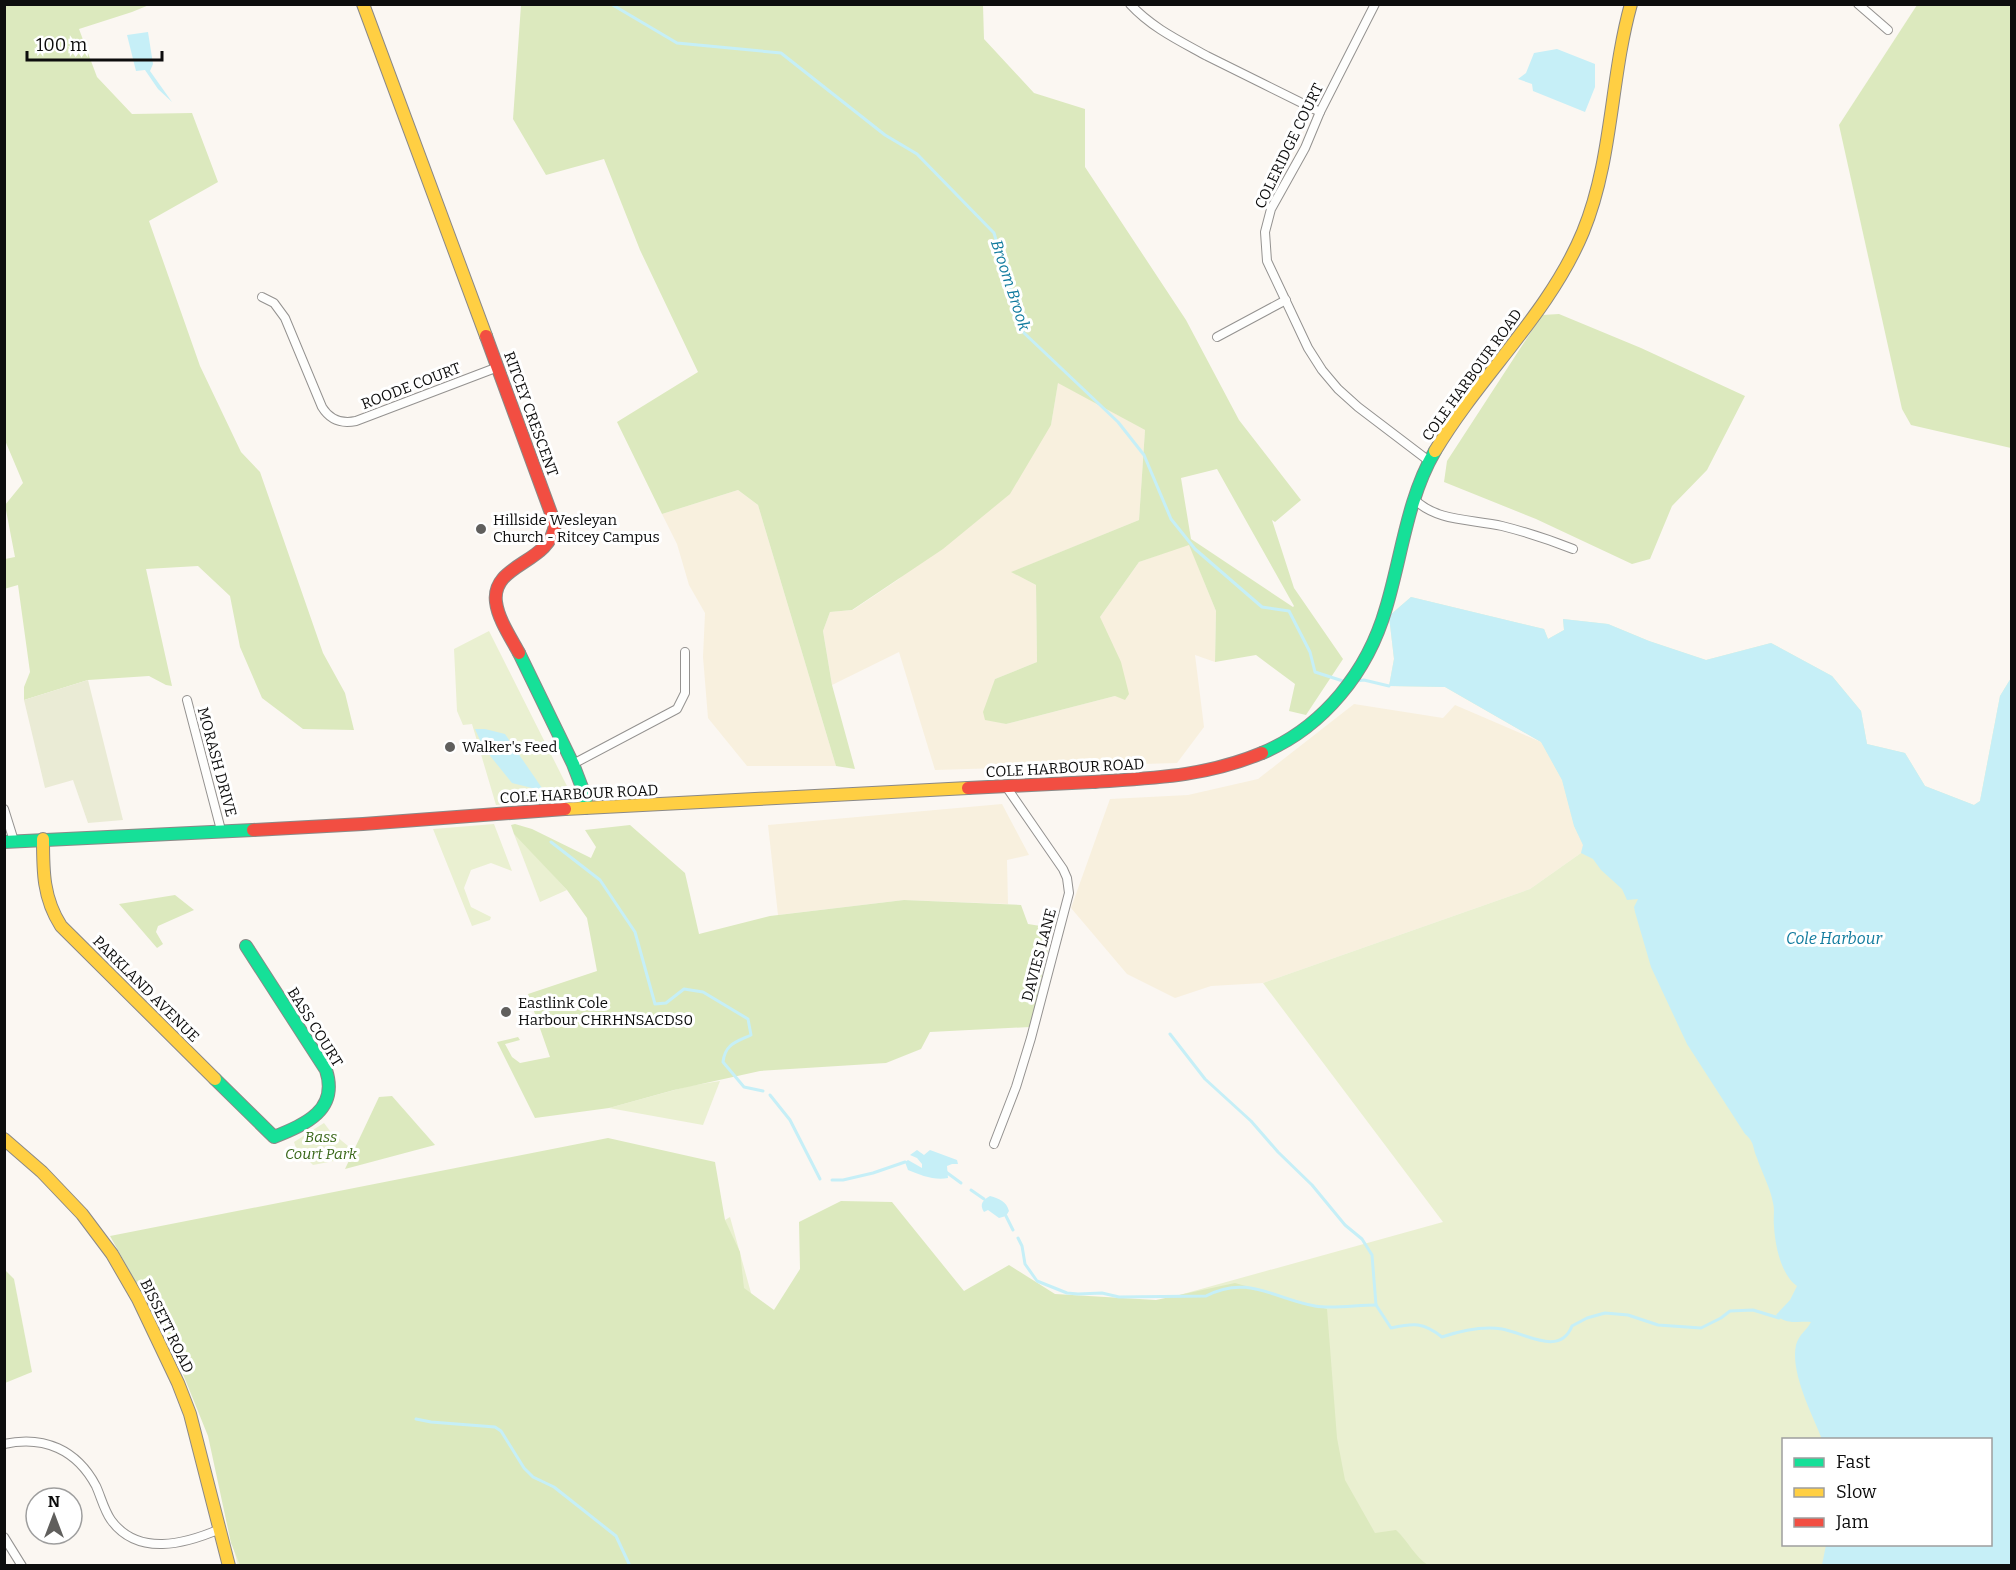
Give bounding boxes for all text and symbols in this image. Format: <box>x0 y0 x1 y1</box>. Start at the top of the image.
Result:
scale bar <box>27 24 162 62</box>
text: 100 m <box>36 34 87 56</box>
street label: COLERIDGE COURT <box>1251 80 1327 212</box>
water label: Broom Brook <box>987 237 1034 333</box>
street label: COLE HARBOUR ROAD <box>1418 306 1526 444</box>
street label: RITCEY CRESCENT <box>500 349 562 479</box>
street label: ROODE COURT <box>359 359 463 413</box>
place label: Hillside Wesleyan Church - Ritcey Campus <box>493 511 660 546</box>
marker: Hillside Wesleyan Church - Ritcey Campus <box>474 522 488 536</box>
street label: MORASH DRIVE <box>194 705 240 819</box>
place label: Walker's Feed <box>462 738 557 756</box>
marker: Walker's Feed <box>443 740 457 754</box>
street label: COLE HARBOUR ROAD <box>985 755 1145 781</box>
street label: COLE HARBOUR ROAD <box>499 781 659 807</box>
street label: DAVIES LANE <box>1018 906 1060 1004</box>
water label: Cole Harbour <box>1786 929 1883 948</box>
street label: PARKLAND AVENUE <box>89 932 203 1046</box>
street label: BASS COURT <box>284 984 347 1070</box>
place label: Eastlink Cole Harbour CHRHNSACDS0 <box>518 994 693 1029</box>
marker: Eastlink Cole Harbour CHRHNSACDS0 <box>499 1005 513 1019</box>
park label: Bass Court Park <box>285 1128 358 1163</box>
street label: BISSETT ROAD <box>136 1276 198 1376</box>
legend <box>1782 1438 1992 1546</box>
text: Fast <box>1836 1451 1871 1473</box>
text: Slow <box>1836 1481 1877 1503</box>
north arrow <box>24 1486 84 1546</box>
text: N <box>48 1492 60 1511</box>
text: Jam <box>1835 1511 1869 1533</box>

